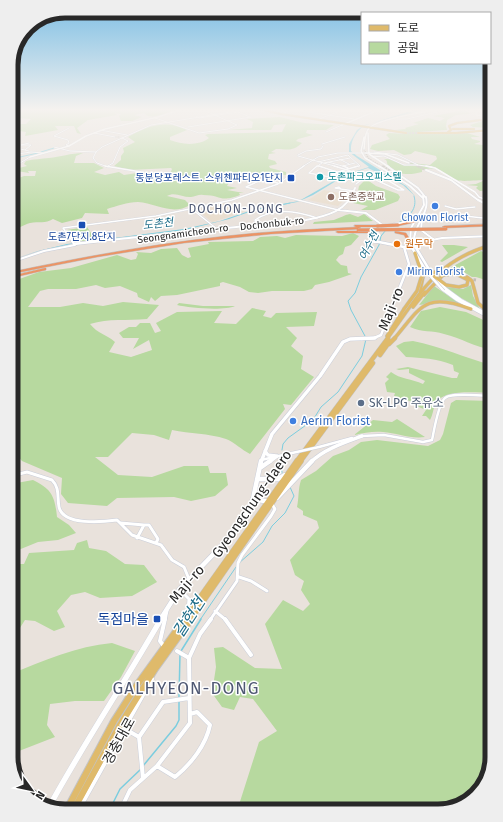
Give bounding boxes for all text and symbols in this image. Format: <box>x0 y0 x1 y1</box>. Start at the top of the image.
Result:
legend <box>361 12 491 64</box>
text: 도로 <box>397 21 419 35</box>
text: 공원 <box>397 41 419 55</box>
place label: 도촌파크오피스텔 <box>328 171 402 183</box>
place label: 동분당포레스트. 스위첸파티오1단지 <box>136 172 283 184</box>
marker: 도촌파크오피스텔 <box>315 172 325 182</box>
marker: 동분당포레스트. 스위첸파티오1단지 <box>286 173 296 183</box>
place label: 도촌중학교 <box>339 191 385 203</box>
marker: 도촌중학교 <box>326 192 336 202</box>
marker: Chowon Florist <box>430 201 440 211</box>
district label: DOCHON-DONG <box>188 202 284 216</box>
place label: Chowon Florist <box>401 212 469 224</box>
water label: 도촌천 <box>142 215 176 232</box>
street label: Dochonbuk-ro <box>239 215 305 233</box>
marker: 도촌7단지.8단지 <box>77 220 87 230</box>
street label: Seongnamicheon-ro <box>137 222 229 246</box>
water label: 여수천 <box>356 228 383 262</box>
place label: 도촌7단지.8단지 <box>48 231 116 243</box>
place label: 원두막 <box>405 238 433 250</box>
marker: 원두막 <box>392 239 402 249</box>
place label: Mirim Florist <box>407 266 464 278</box>
marker: Mirim Florist <box>394 267 404 277</box>
street label: Maji-ro <box>375 285 407 333</box>
place label: SK-LPG 주유소 <box>369 396 444 410</box>
marker: SK-LPG 주유소 <box>356 398 366 408</box>
place label: Aerim Florist <box>301 414 371 428</box>
marker: Aerim Florist <box>288 416 298 426</box>
street label: Gyeongchung-daero <box>208 447 296 561</box>
street label: Maji-ro <box>166 561 208 607</box>
water label: 갈현천 <box>169 591 210 641</box>
place label: 독점마을 <box>97 611 149 628</box>
marker: 독점마을 <box>152 614 162 624</box>
district label: GALHYEON-DONG <box>112 678 260 699</box>
street label: 경충대로 <box>99 714 139 768</box>
north arrow <box>12 770 52 810</box>
text: N <box>33 789 47 802</box>

